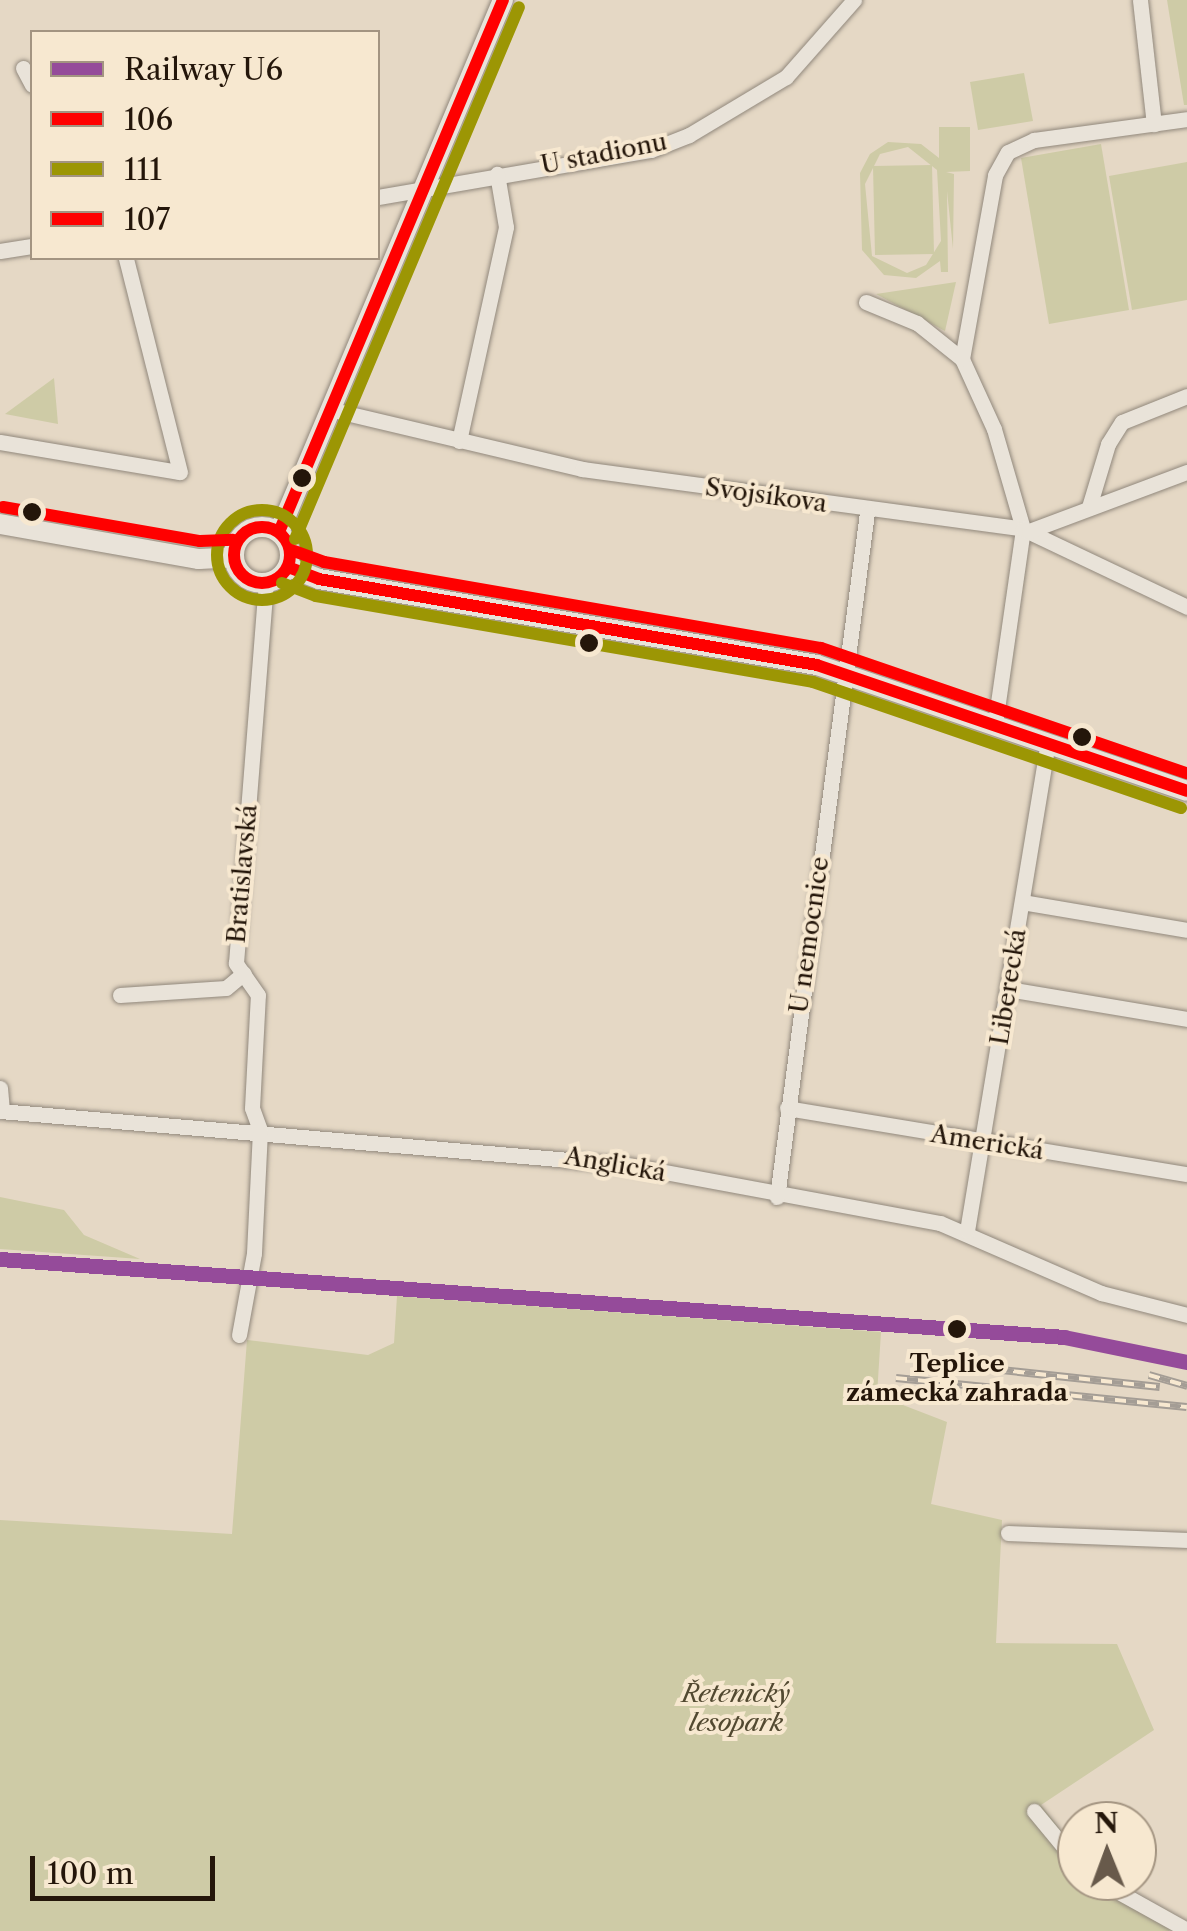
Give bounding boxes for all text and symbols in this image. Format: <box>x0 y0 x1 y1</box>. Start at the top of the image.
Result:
legend <box>30 30 380 260</box>
text: Railway U6 <box>124 51 283 88</box>
text: 106 <box>124 101 173 138</box>
street label: U stadionu <box>538 127 670 181</box>
text: 111 <box>124 151 162 188</box>
text: 107 <box>124 201 170 238</box>
unlabelled marker <box>292 468 312 488</box>
street label: Svojsíkova <box>703 473 829 519</box>
unlabelled marker <box>22 502 42 522</box>
unlabelled marker <box>579 633 599 653</box>
unlabelled marker <box>1072 727 1092 747</box>
street label: Bratislavská <box>222 803 264 945</box>
street label: U nemocnice <box>784 855 836 1015</box>
street label: Liberecká <box>985 927 1033 1047</box>
street label: Americká <box>928 1119 1046 1167</box>
street label: Anglická <box>562 1141 668 1189</box>
marker: Teplice zámecká zahrada <box>941 1313 973 1345</box>
place label: Teplice zámecká zahrada <box>846 1350 1068 1409</box>
park label: Řetenický lesopark <box>682 1680 790 1739</box>
north arrow <box>1057 1801 1157 1901</box>
text: N <box>1094 1806 1119 1840</box>
scale bar <box>35 1836 220 1898</box>
text: 100 m <box>47 1855 134 1892</box>

